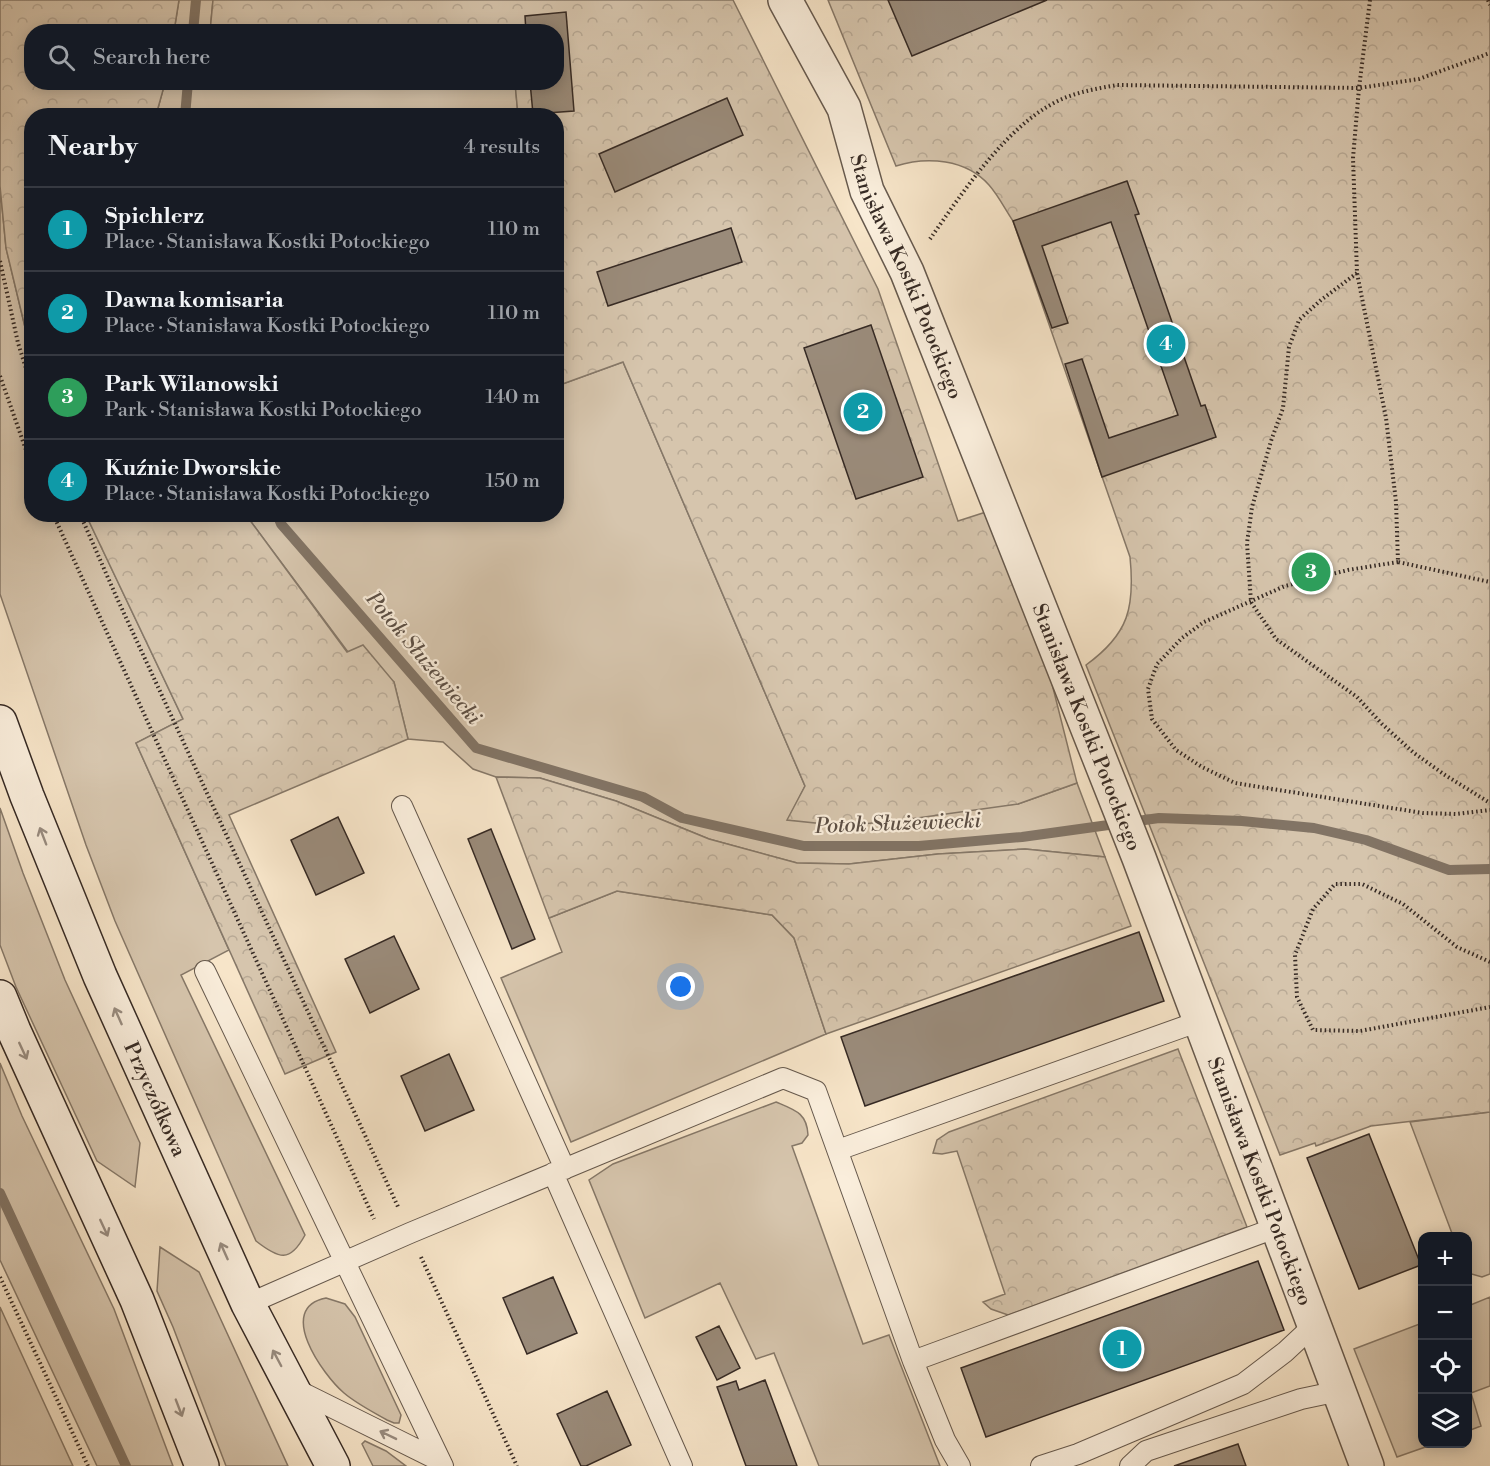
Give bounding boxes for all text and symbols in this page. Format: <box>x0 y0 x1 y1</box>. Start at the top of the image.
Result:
search box <box>24 24 564 90</box>
icon: search <box>45 41 78 74</box>
text: Search here <box>93 44 210 71</box>
text: Nearby <box>48 131 138 163</box>
text: 4 results <box>463 135 540 160</box>
street label: Stanisława Kostki Potockiego <box>843 151 967 403</box>
text: Spichlerz <box>105 203 204 230</box>
text: 1 <box>63 217 72 242</box>
text: 110 m <box>488 217 540 242</box>
text: Place · Stanisława Kostki Potockiego <box>105 230 430 255</box>
text: Dawna komisaria <box>105 287 284 314</box>
text: 2 <box>61 301 74 326</box>
text: 110 m <box>488 301 540 326</box>
text: Place · Stanisława Kostki Potockiego <box>105 314 430 339</box>
pin: 4 <box>1146 322 1186 366</box>
text: Park Wilanowski <box>105 371 279 398</box>
text: 3 <box>61 385 74 410</box>
text: 140 m <box>485 385 540 410</box>
pin: 2 <box>844 390 882 434</box>
text: Park · Stanisława Kostki Potockiego <box>105 398 422 423</box>
text: Kuźnie Dworskie <box>105 455 281 482</box>
text: 4 <box>61 469 74 494</box>
text: 150 m <box>485 469 540 494</box>
text: Place · Stanisława Kostki Potockiego <box>105 482 430 507</box>
pin: 3 <box>1292 550 1330 594</box>
water label: Potok Służewiecki <box>359 586 487 731</box>
street label: Stanisława Kostki Potockiego <box>1026 600 1146 855</box>
water label: Potok Służewiecki <box>814 808 982 840</box>
one-way arrow <box>36 827 47 846</box>
your location <box>666 972 695 1001</box>
one-way arrow <box>111 1008 123 1026</box>
street label: Przyczółkowa <box>117 1038 191 1162</box>
one-way arrow <box>17 1041 29 1059</box>
street label: Stanisława Kostki Potockiego <box>1201 1054 1317 1310</box>
one-way arrow <box>99 1218 110 1236</box>
map controls <box>1418 1232 1472 1448</box>
button: + <box>1418 1232 1472 1286</box>
one-way arrow <box>218 1243 230 1261</box>
button: − <box>1418 1286 1472 1340</box>
pin: 1 <box>1102 1326 1142 1372</box>
button: locate <box>1418 1340 1472 1394</box>
one-way arrow <box>270 1350 282 1368</box>
button: layers <box>1418 1394 1472 1448</box>
one-way arrow <box>174 1398 185 1416</box>
one-way arrow <box>379 1428 397 1440</box>

